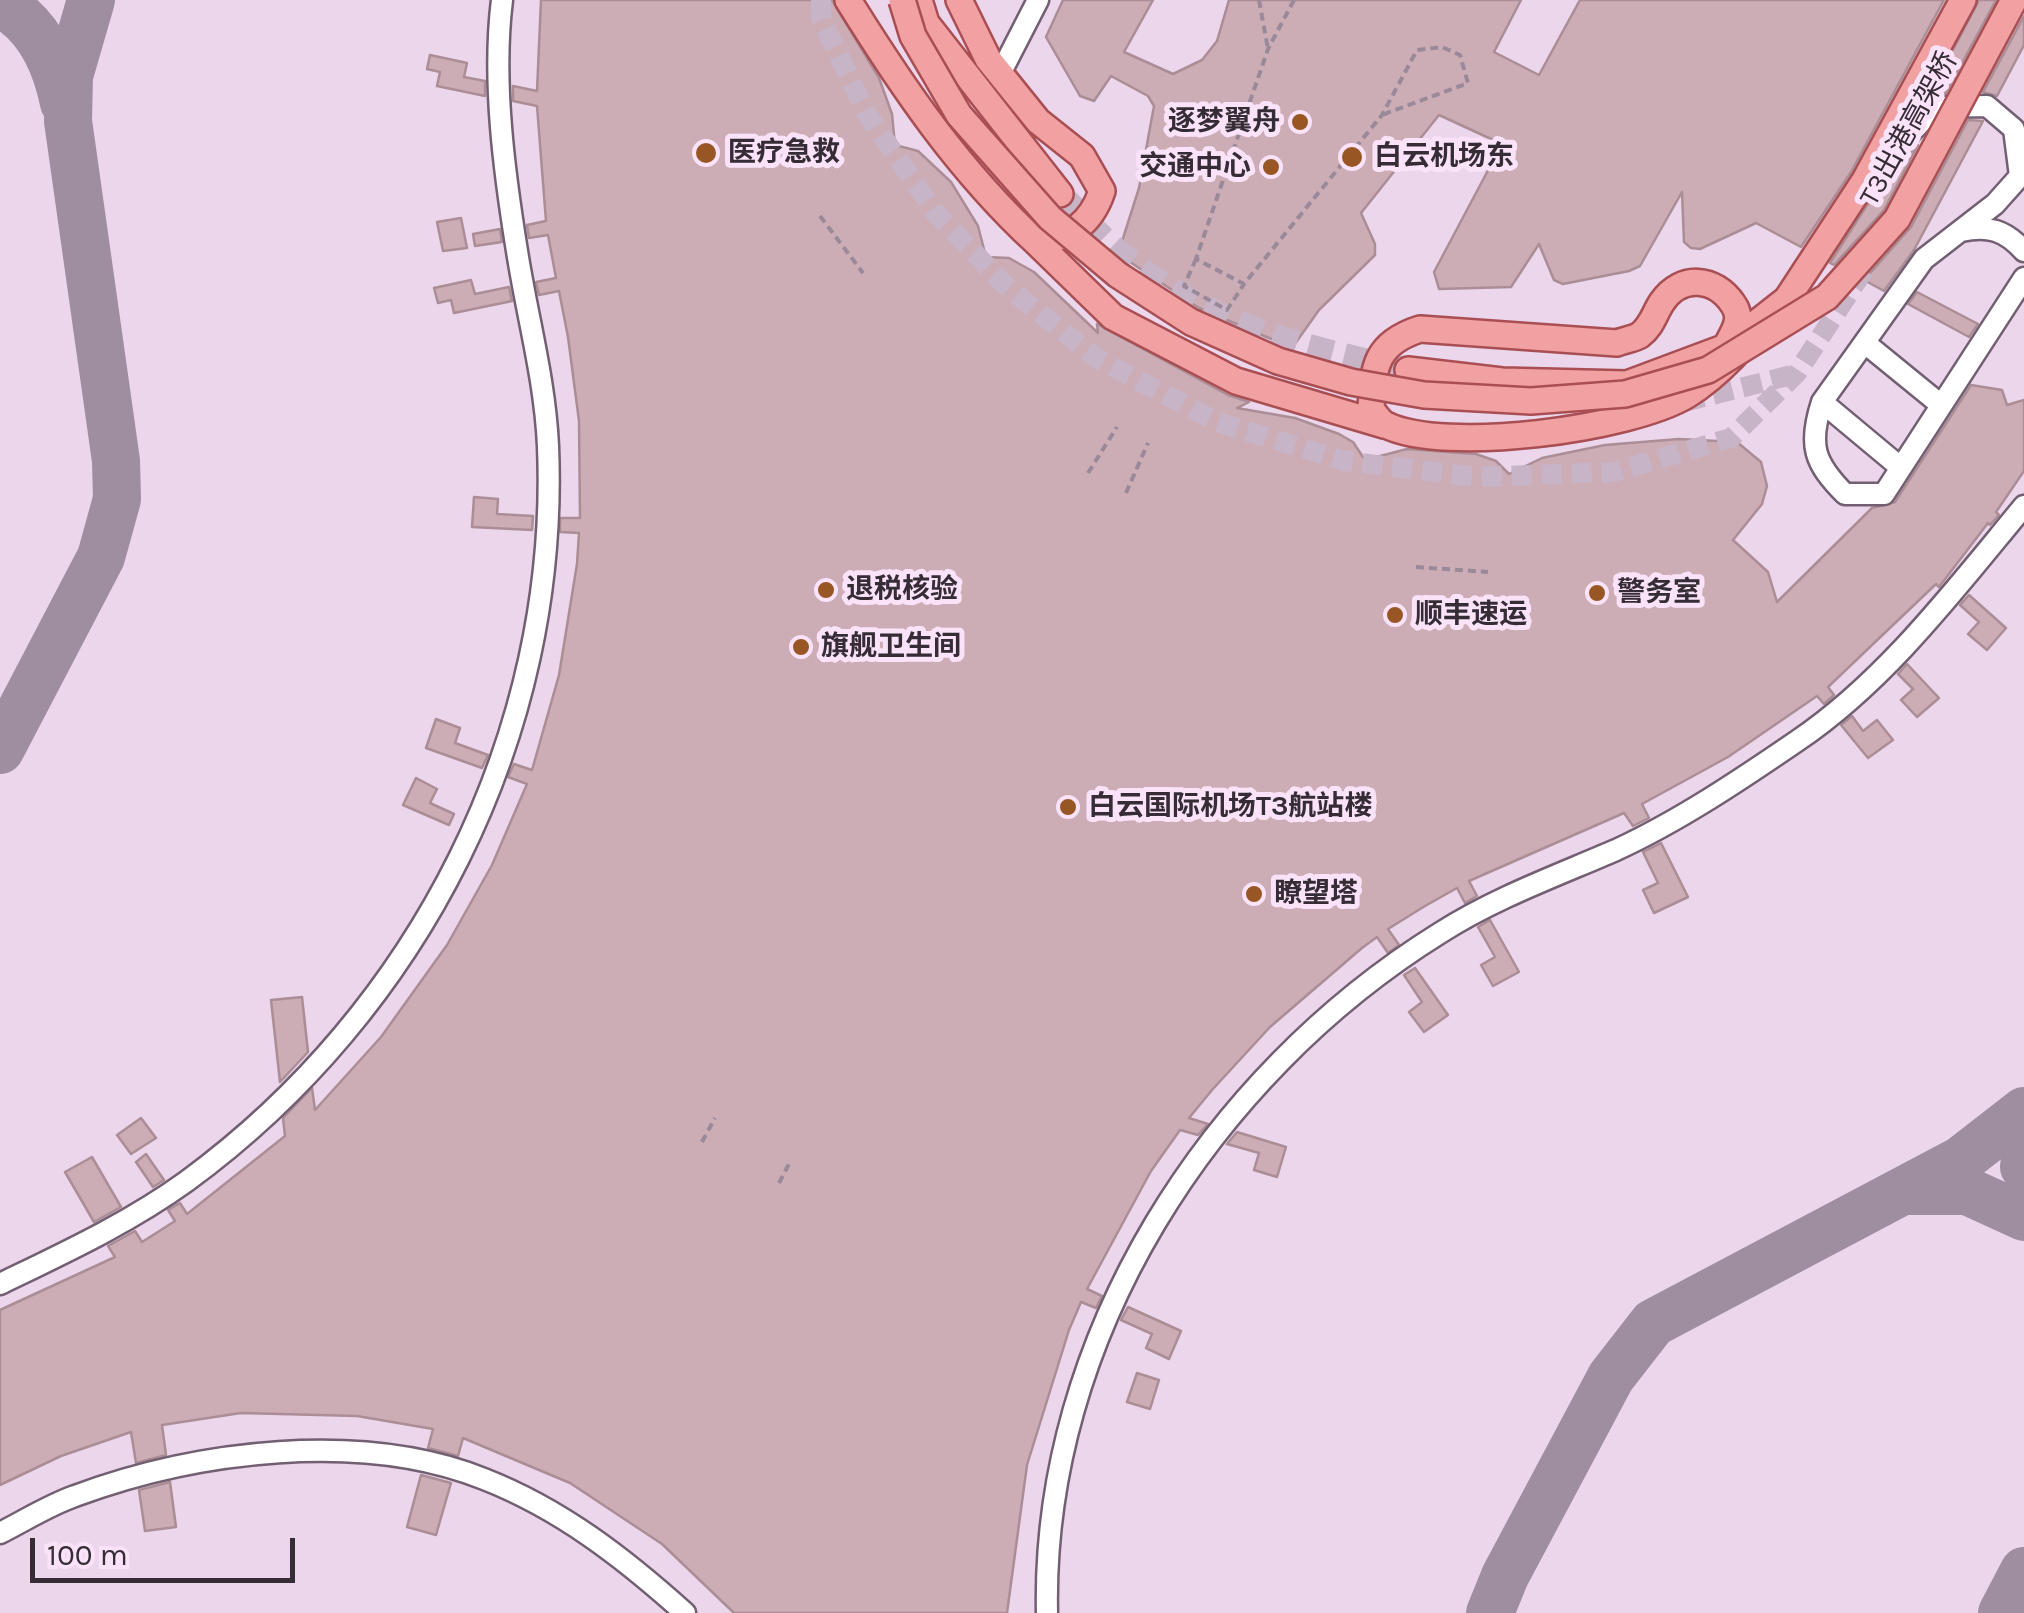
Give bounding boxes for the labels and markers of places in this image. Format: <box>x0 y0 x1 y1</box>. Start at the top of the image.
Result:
place label: 逐梦翼舟 <box>1168 105 1280 139</box>
marker: 逐梦翼舟 <box>1289 111 1311 133</box>
place label: 医疗急救 <box>728 136 840 170</box>
marker: 医疗急救 <box>693 140 719 166</box>
place label: 白云机场东 <box>1374 140 1514 174</box>
marker: 白云机场东 <box>1339 144 1365 170</box>
place label: 交通中心 <box>1139 150 1251 184</box>
marker: 交通中心 <box>1260 156 1282 178</box>
place label: 退税核验 <box>846 573 958 607</box>
place label: 警务室 <box>1617 576 1701 610</box>
marker: 退税核验 <box>815 579 837 601</box>
marker: 警务室 <box>1586 582 1608 604</box>
place label: 顺丰速运 <box>1415 598 1527 632</box>
marker: 顺丰速运 <box>1384 604 1406 626</box>
place label: 旗舰卫生间 <box>821 630 961 664</box>
marker: 旗舰卫生间 <box>790 636 812 658</box>
place label: 白云国际机场T3航站楼 <box>1088 790 1372 824</box>
marker: 白云国际机场T3航站楼 <box>1057 796 1079 818</box>
place label: 瞭望塔 <box>1274 877 1358 911</box>
marker: 瞭望塔 <box>1243 883 1265 905</box>

